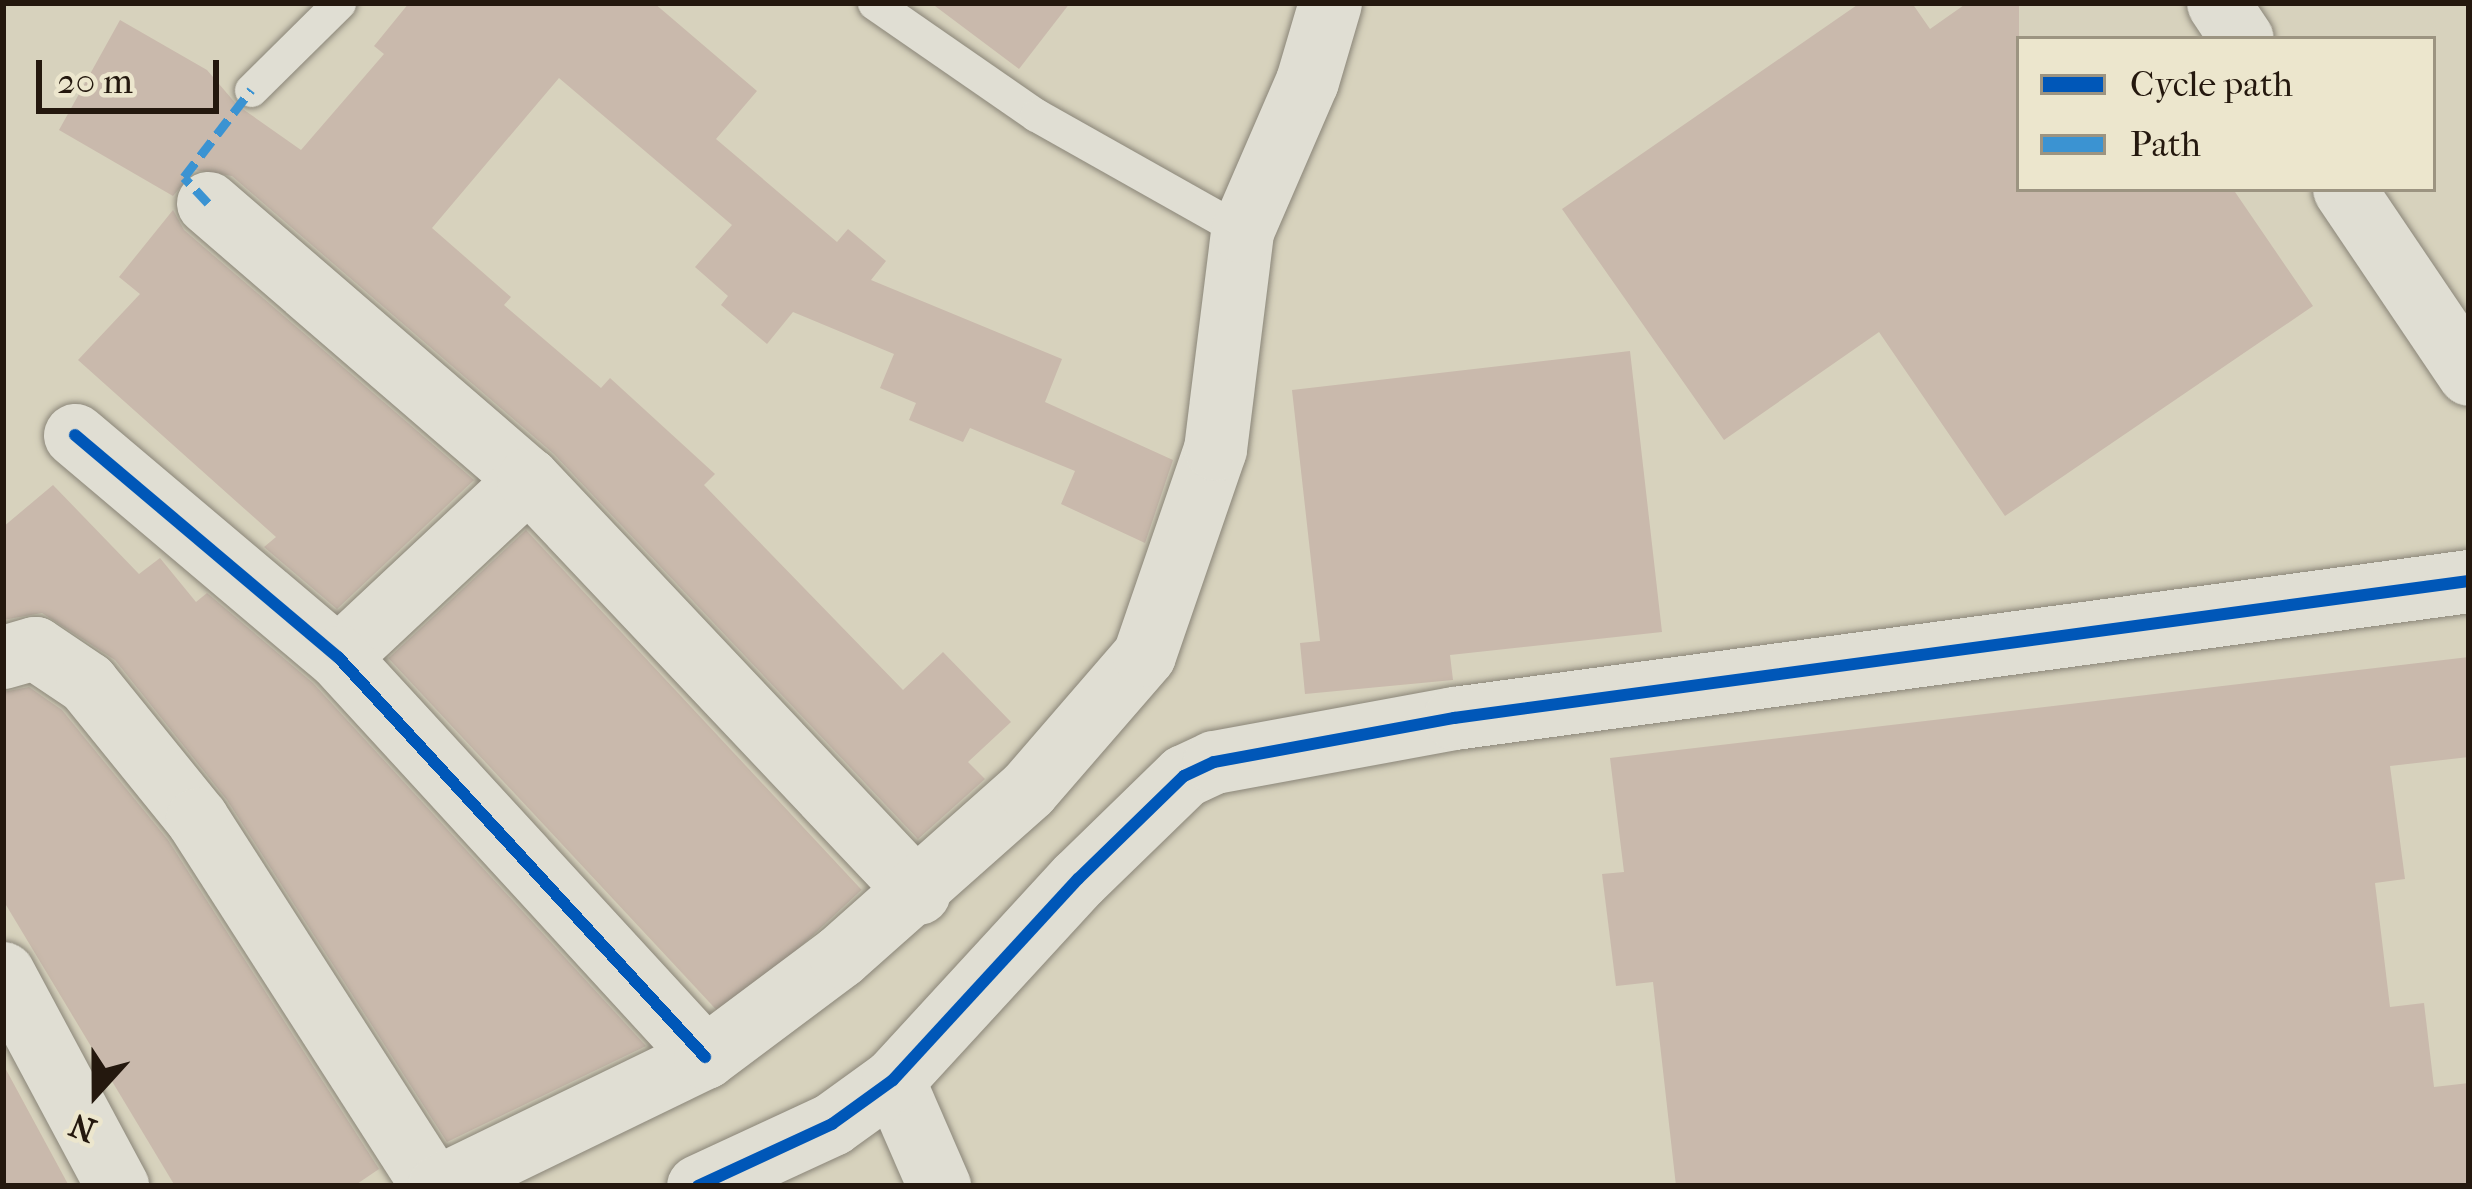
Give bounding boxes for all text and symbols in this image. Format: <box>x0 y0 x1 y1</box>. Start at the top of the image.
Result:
scale bar <box>42 36 225 110</box>
legend <box>2016 36 2436 192</box>
text: 20 m <box>57 60 133 102</box>
text: Cycle path <box>2130 63 2293 105</box>
text: Path <box>2130 123 2201 165</box>
north arrow <box>36 1033 156 1153</box>
text: N <box>64 1104 102 1150</box>

